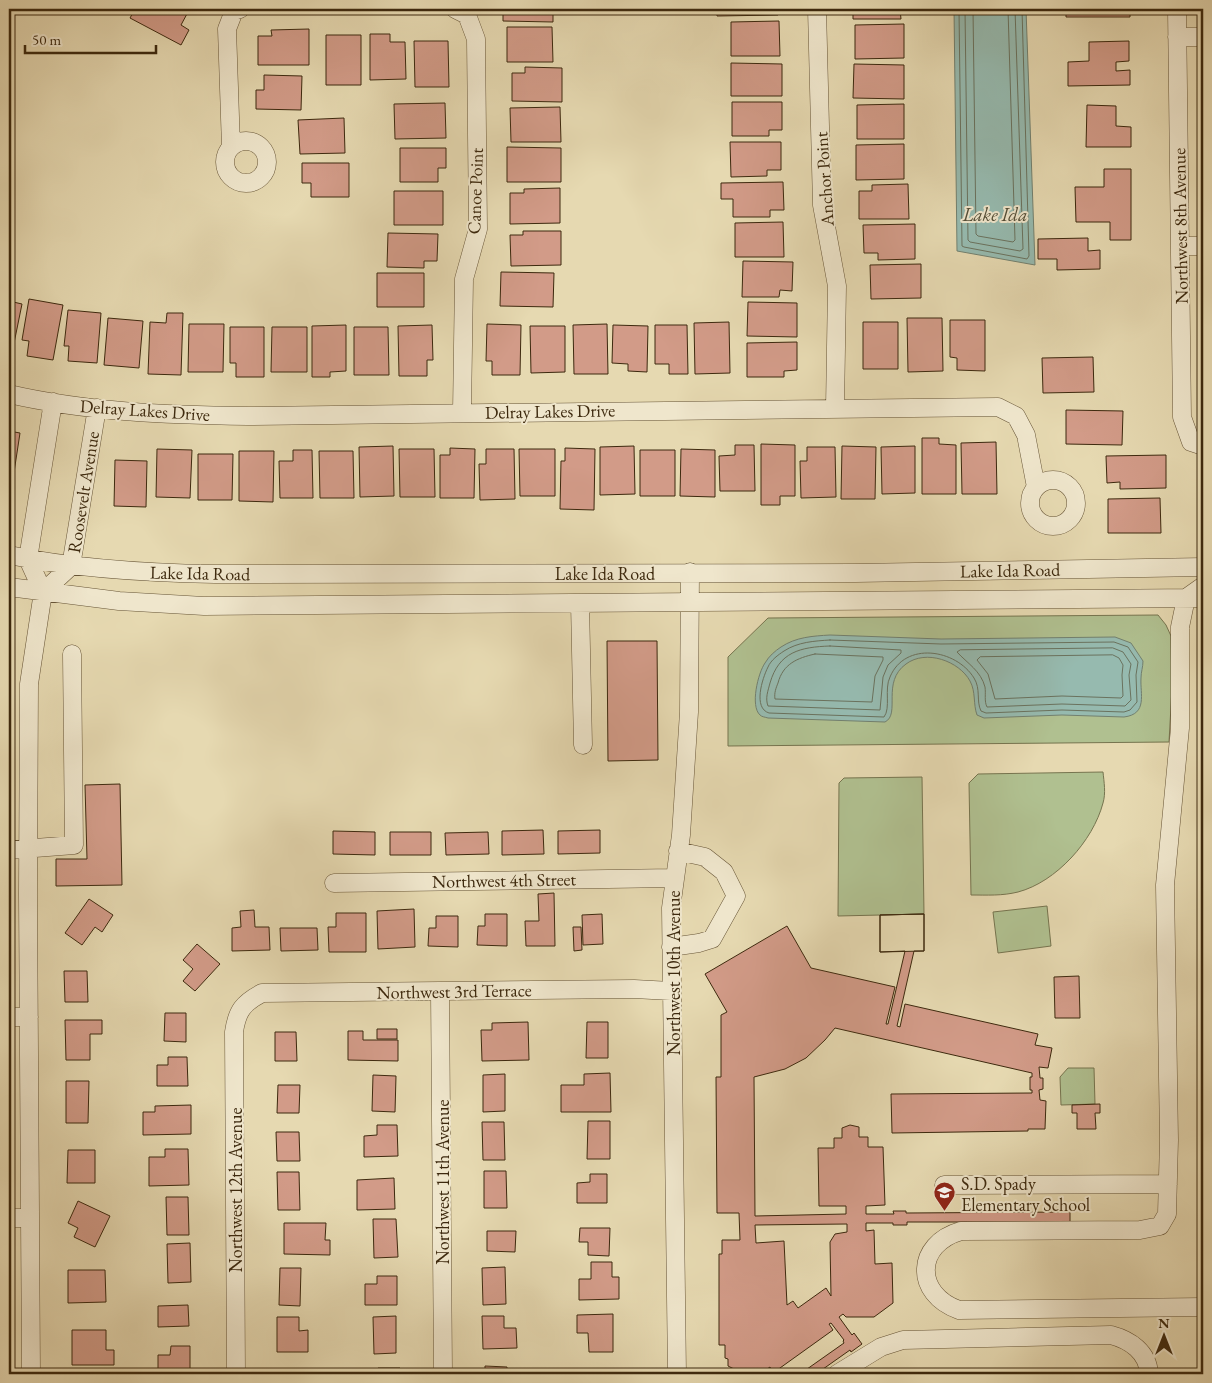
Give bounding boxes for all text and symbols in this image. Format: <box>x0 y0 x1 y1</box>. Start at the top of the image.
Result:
scale bar <box>25 22 156 54</box>
text: 50 m <box>32 30 61 49</box>
street label: Anchor Point <box>809 131 839 228</box>
street label: Canoe Point <box>462 147 488 235</box>
street label: Northwest 8th Avenue <box>1167 148 1193 304</box>
water label: Lake Ida <box>962 202 1027 227</box>
street label: Delray Lakes Drive <box>79 394 211 426</box>
street label: Delray Lakes Drive <box>485 398 615 424</box>
street label: Roosevelt Avenue <box>62 429 104 555</box>
street label: Lake Ida Road <box>960 558 1061 582</box>
street label: Lake Ida Road <box>150 561 251 585</box>
street label: Lake Ida Road <box>555 562 656 585</box>
street label: Northwest 4th Street <box>432 867 577 893</box>
street label: Northwest 10th Avenue <box>662 890 685 1056</box>
street label: Northwest 3rd Terrace <box>376 978 532 1004</box>
street label: Northwest 11th Avenue <box>431 1099 454 1265</box>
street label: Northwest 12th Avenue <box>224 1107 247 1273</box>
place label: S.D. Spady Elementary School <box>961 1172 1090 1216</box>
school or university icon: S.D. Spady Elementary School <box>933 1181 957 1212</box>
north arrow <box>1140 1310 1190 1360</box>
text: N <box>1158 1314 1170 1332</box>

